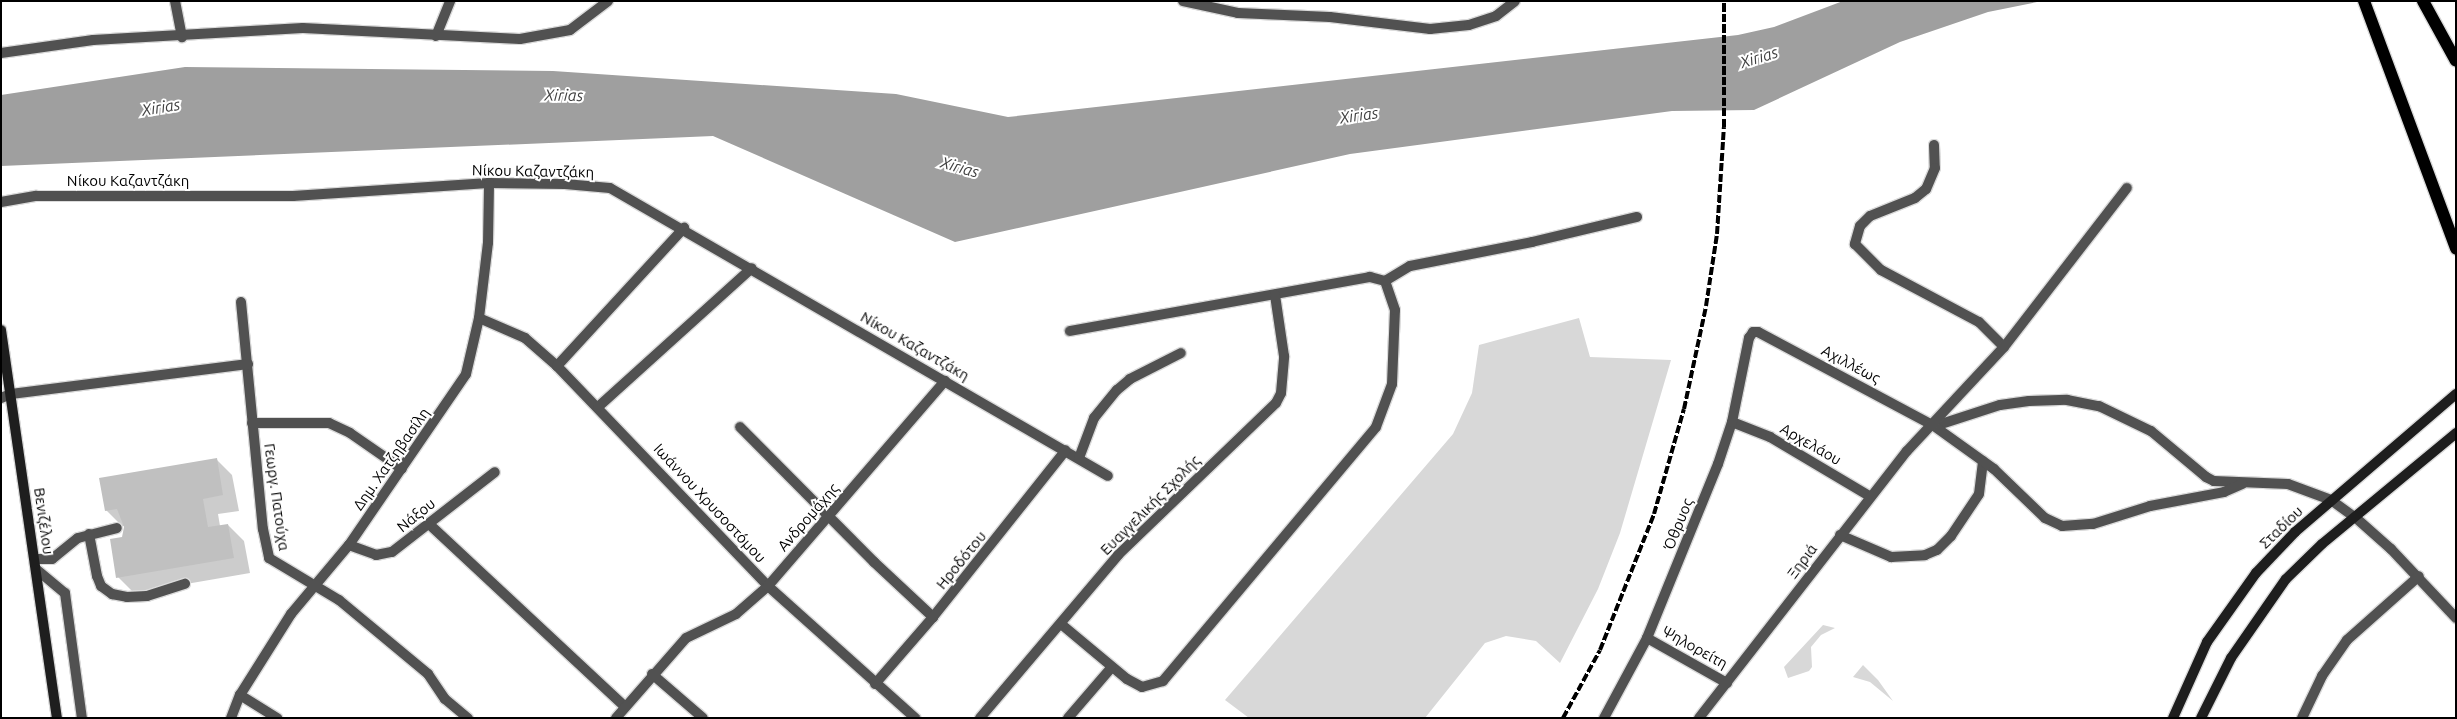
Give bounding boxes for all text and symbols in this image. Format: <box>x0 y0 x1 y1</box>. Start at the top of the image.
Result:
water label: Xirias <box>1738 42 1780 72</box>
water label: Xirias <box>545 85 583 105</box>
water label: Xirias <box>140 94 182 120</box>
water label: Xirias <box>1339 103 1379 127</box>
water label: Xirias <box>939 152 981 182</box>
street label: Νίκου Καζαντζάκη <box>472 161 594 181</box>
street label: Νίκου Καζαντζάκη <box>67 172 189 190</box>
street label: Νίκου Καζαντζάκη <box>857 308 973 384</box>
street label: Αχιλλέως <box>1819 341 1883 387</box>
street label: Δημ. Χατζηβασίλη <box>349 404 433 514</box>
street label: Αρχελάου <box>1777 419 1845 469</box>
street label: Ιωάννου Χρυσοστόμου <box>650 440 770 566</box>
street label: Γεωργ. Πατούχα <box>261 442 293 552</box>
street label: Ευαγγελικής Σχολής <box>1096 451 1204 559</box>
street label: Ανδρομάχης <box>774 479 842 555</box>
street label: Βενιζέλου <box>30 486 58 556</box>
street label: Νάξου <box>393 494 439 536</box>
street label: Όθρυος <box>1660 496 1696 552</box>
street label: Σταδίου <box>2256 502 2306 552</box>
street label: Ηροδότου <box>932 527 990 593</box>
street label: Ξηριά <box>1783 540 1821 582</box>
street label: Ψηλορείτη <box>1659 622 1731 672</box>

